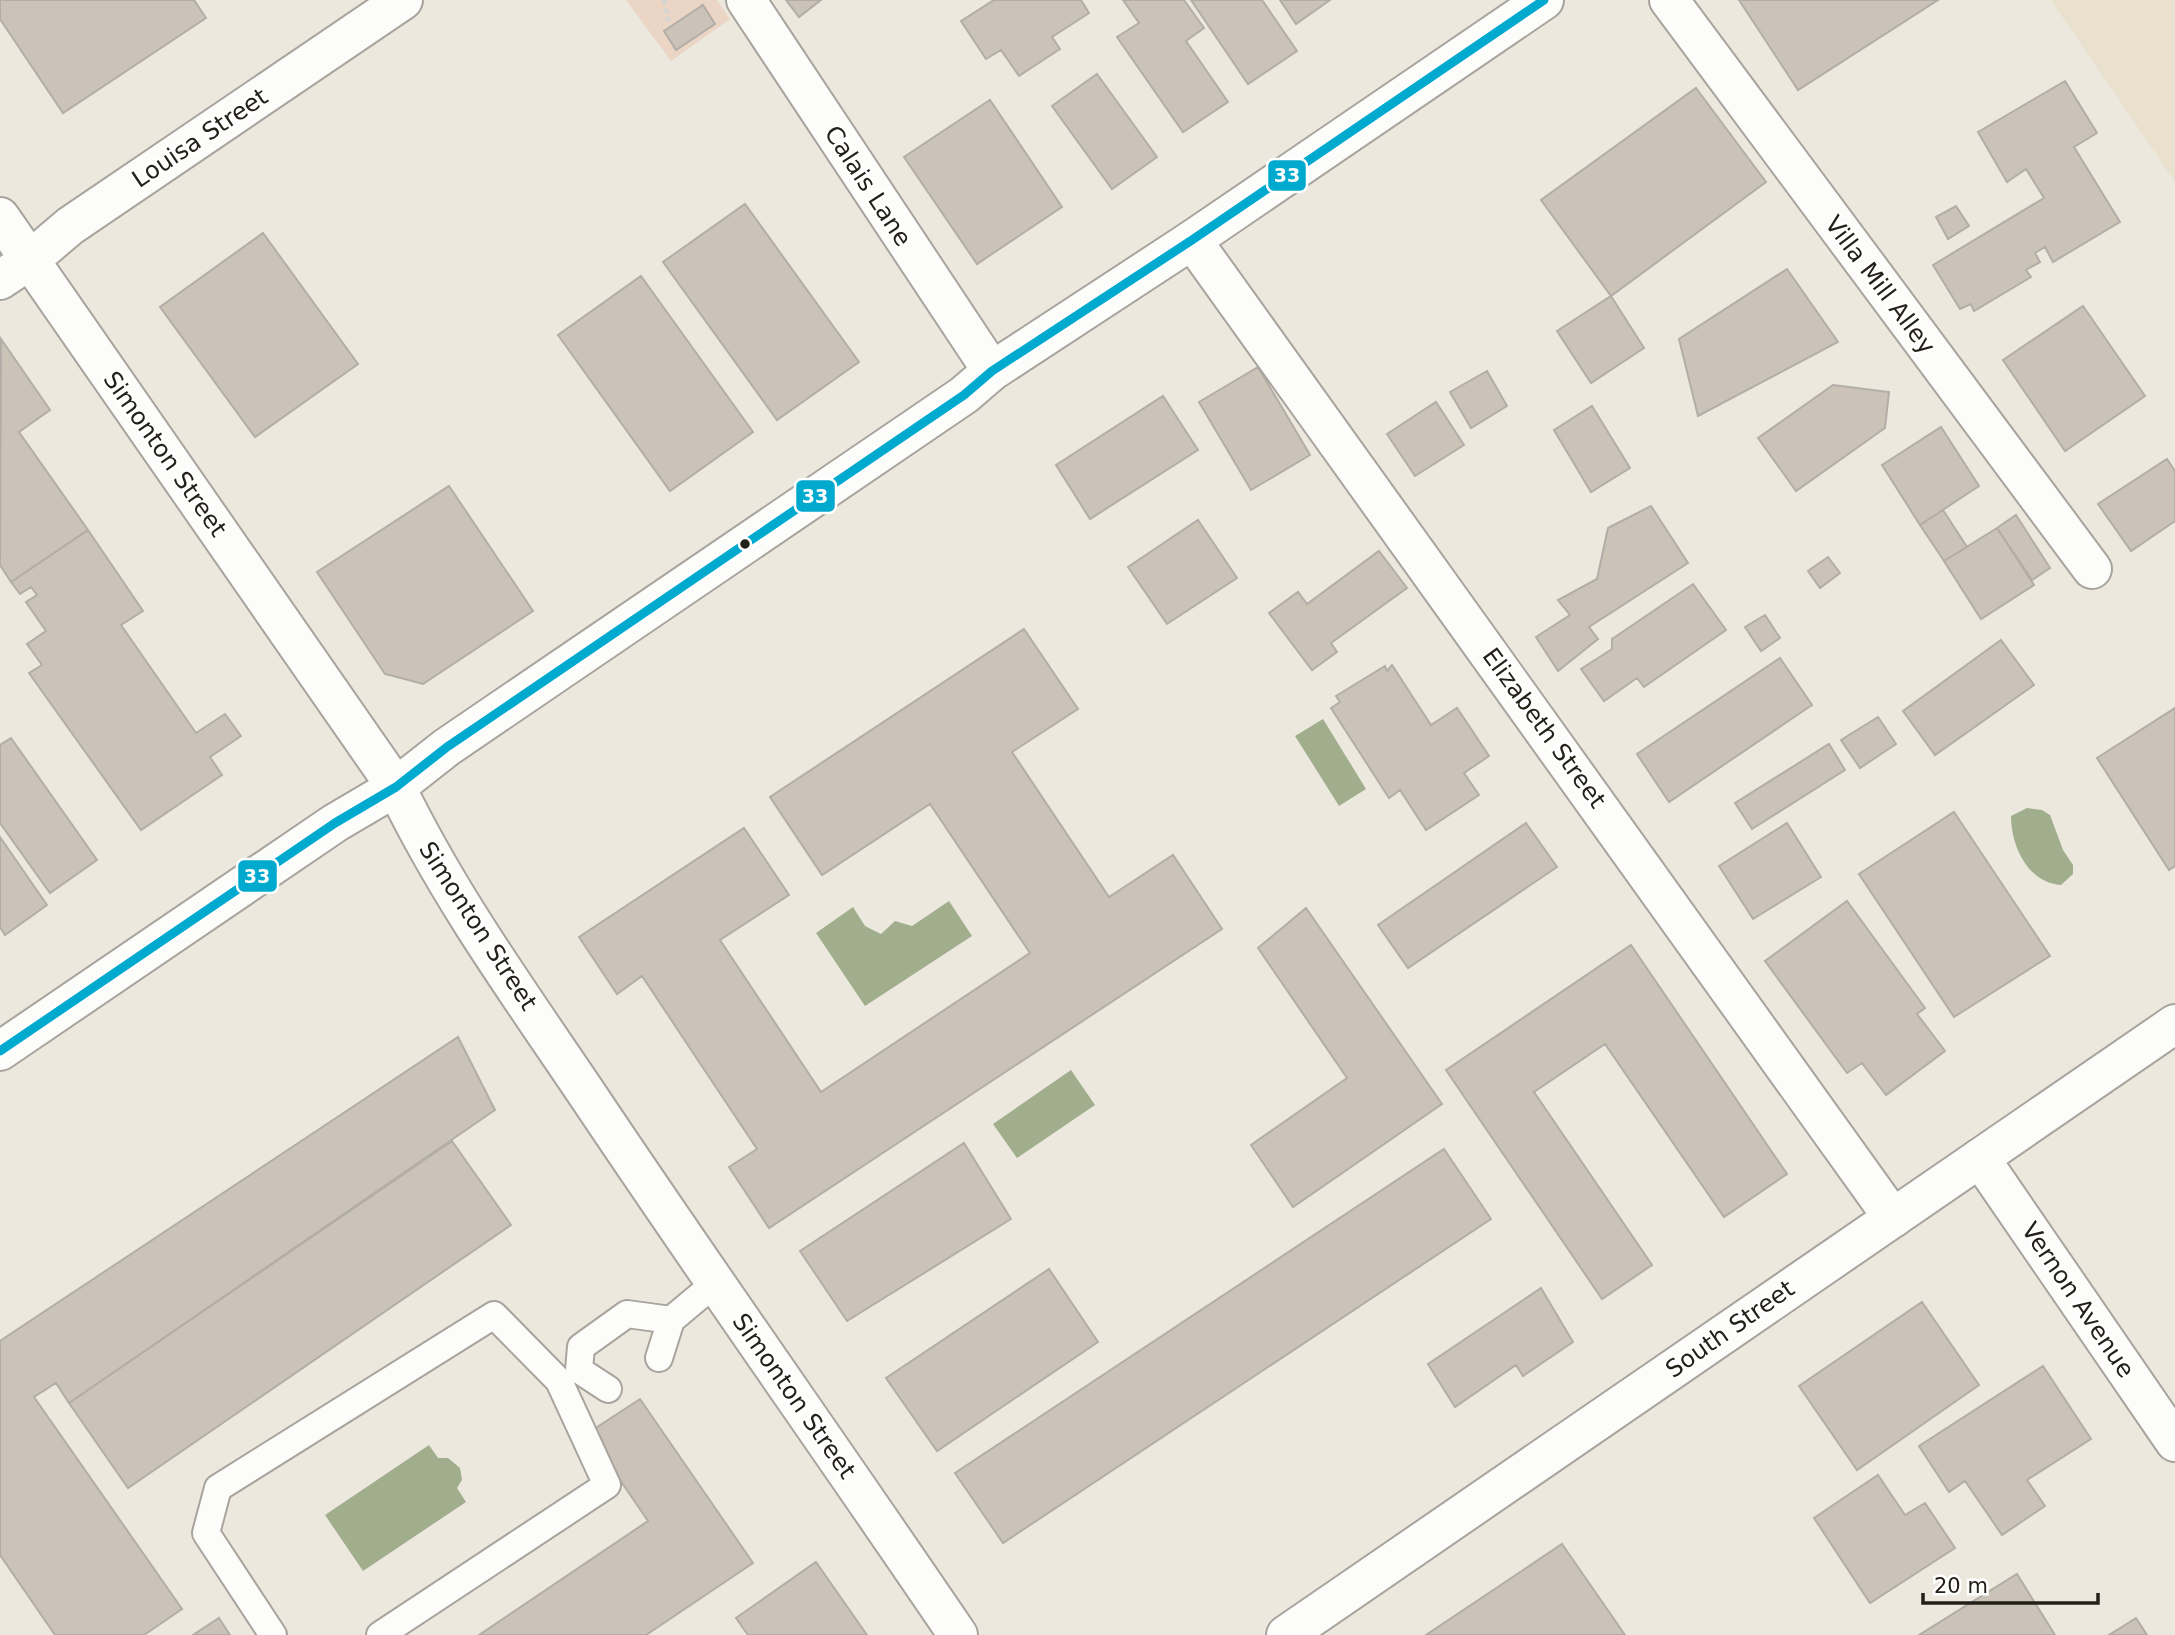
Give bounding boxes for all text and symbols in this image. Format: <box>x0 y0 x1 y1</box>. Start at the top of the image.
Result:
street label: Louisa Street <box>127 82 273 194</box>
street label: Calais Lane <box>819 121 917 251</box>
line badge: 33 <box>1267 159 1307 192</box>
text: 33 <box>1274 164 1300 186</box>
street label: Villa Mill Alley <box>1819 211 1941 359</box>
street label: Simonton Street <box>98 366 232 542</box>
line badge: 33 <box>795 479 836 513</box>
text: 33 <box>802 485 828 507</box>
unlabelled marker <box>738 537 752 551</box>
street label: Elizabeth Street <box>1477 643 1611 813</box>
street label: Simonton Street <box>413 837 543 1015</box>
line badge: 33 <box>237 859 278 893</box>
text: 33 <box>244 865 270 887</box>
street label: Vernon Avenue <box>2016 1217 2140 1383</box>
street label: South Street <box>1660 1274 1800 1384</box>
street label: Simonton Street <box>727 1308 861 1484</box>
scale bar <box>1923 1562 2098 1606</box>
text: 20 m <box>1934 1574 1988 1598</box>

